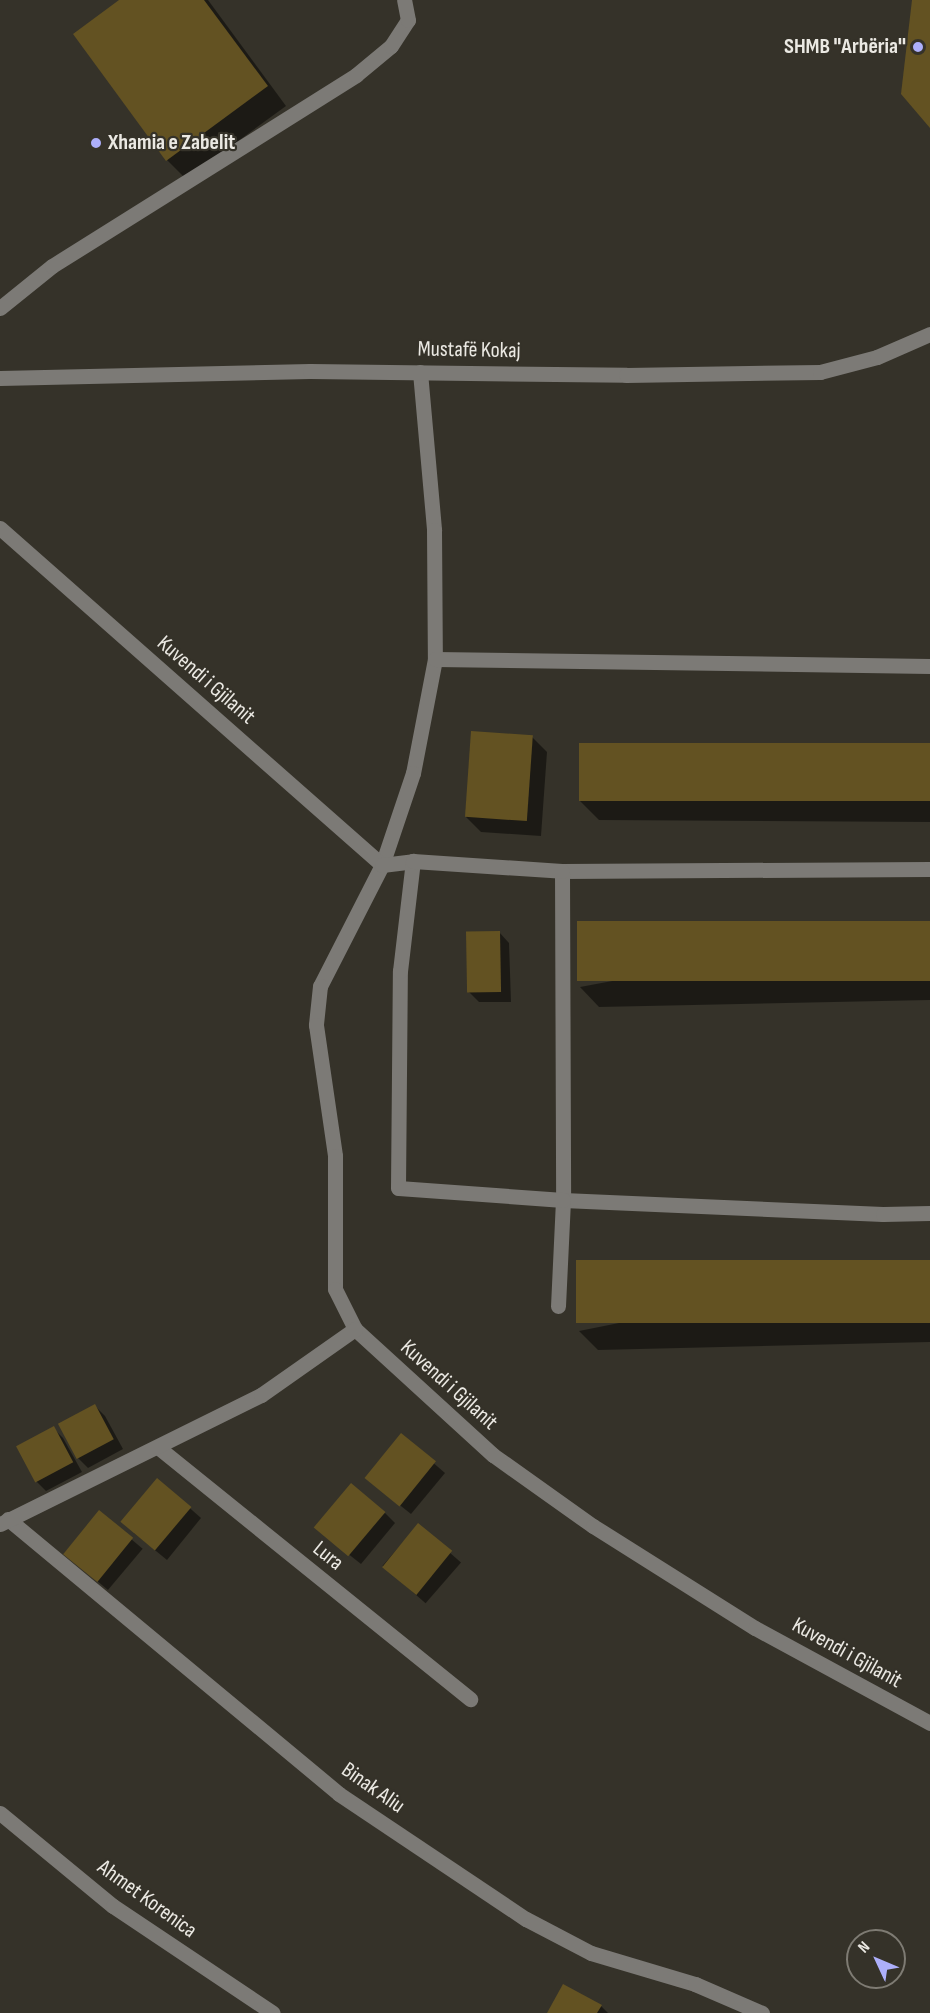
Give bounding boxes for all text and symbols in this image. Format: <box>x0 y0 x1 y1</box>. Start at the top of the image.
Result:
place label: SHMB ''Arbëria'' <box>784 34 906 60</box>
marker: SHMB ''Arbëria'' <box>911 40 925 54</box>
place label: Xhamia e Zabelit <box>108 130 235 156</box>
marker: Xhamia e Zabelit <box>89 136 103 150</box>
street label: Mustafë Kokaj <box>417 336 521 364</box>
street label: Kuvendi i Gjilanit <box>151 630 261 730</box>
street label: Kuvendi i Gjilanit <box>395 1334 503 1436</box>
street label: Lura <box>307 1536 349 1576</box>
street label: Kuvendi i Gjilanit <box>787 1612 907 1694</box>
street label: Binak Aliu <box>336 1757 410 1819</box>
street label: Ahmet Korenica <box>92 1854 202 1944</box>
north arrow <box>846 1929 906 1989</box>
text: N <box>854 1938 874 1957</box>

